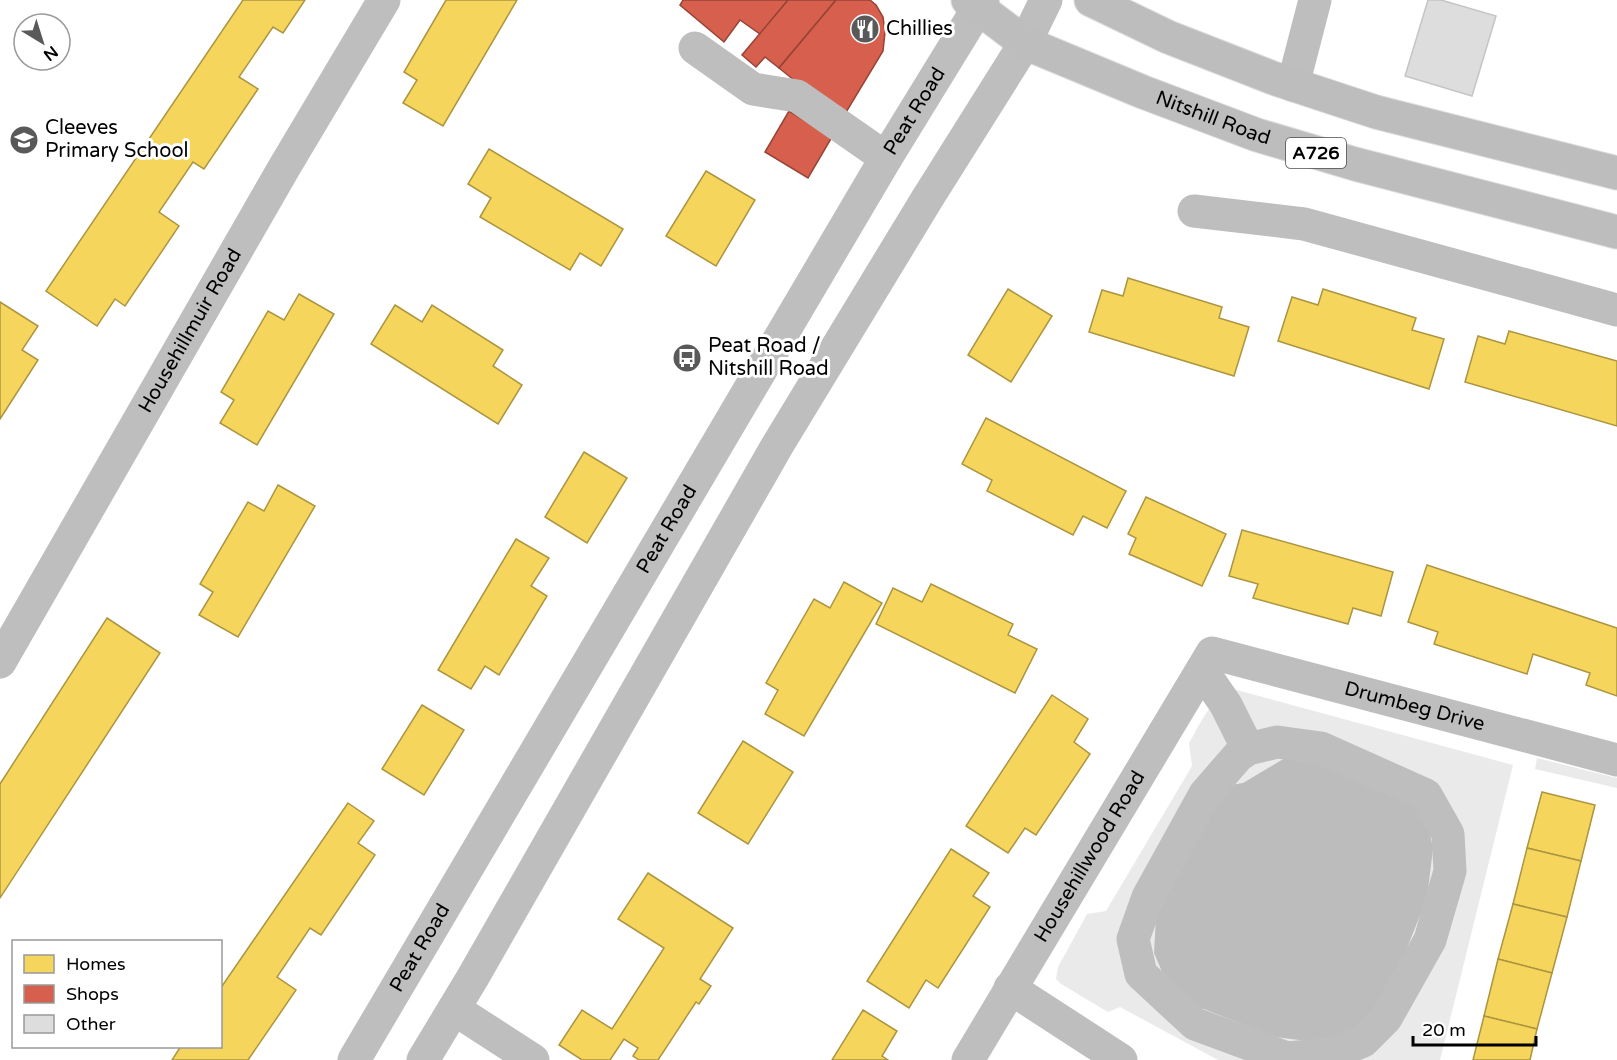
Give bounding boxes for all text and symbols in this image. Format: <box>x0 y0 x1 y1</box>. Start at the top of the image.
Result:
north arrow <box>12 12 72 72</box>
restaurant icon: Chillies <box>849 13 881 45</box>
place label: Chillies <box>886 17 953 41</box>
text: N <box>39 41 62 65</box>
street label: Peat Road <box>879 63 951 160</box>
street label: Nitshill Road <box>1152 86 1273 150</box>
place label: Cleeves Primary School <box>45 116 189 163</box>
school or university icon: Cleeves Primary School <box>8 124 40 156</box>
road number: A726 <box>1286 138 1346 168</box>
street label: Househillmuir Road <box>134 244 247 417</box>
place label: Peat Road / Nitshill Road <box>708 334 829 381</box>
bus stop icon: Peat Road / Nitshill Road <box>671 342 703 374</box>
street label: Peat Road <box>632 481 702 578</box>
street label: Drumbeg Drive <box>1342 676 1487 737</box>
street label: Househillwood Road <box>1029 767 1150 947</box>
street label: Peat Road <box>385 899 455 997</box>
legend <box>12 940 222 1048</box>
text: Homes <box>66 953 126 975</box>
text: Shops <box>66 983 119 1005</box>
scale bar <box>1413 1009 1536 1047</box>
text: Other <box>66 1013 116 1035</box>
text: 20 m <box>1422 1019 1466 1041</box>

